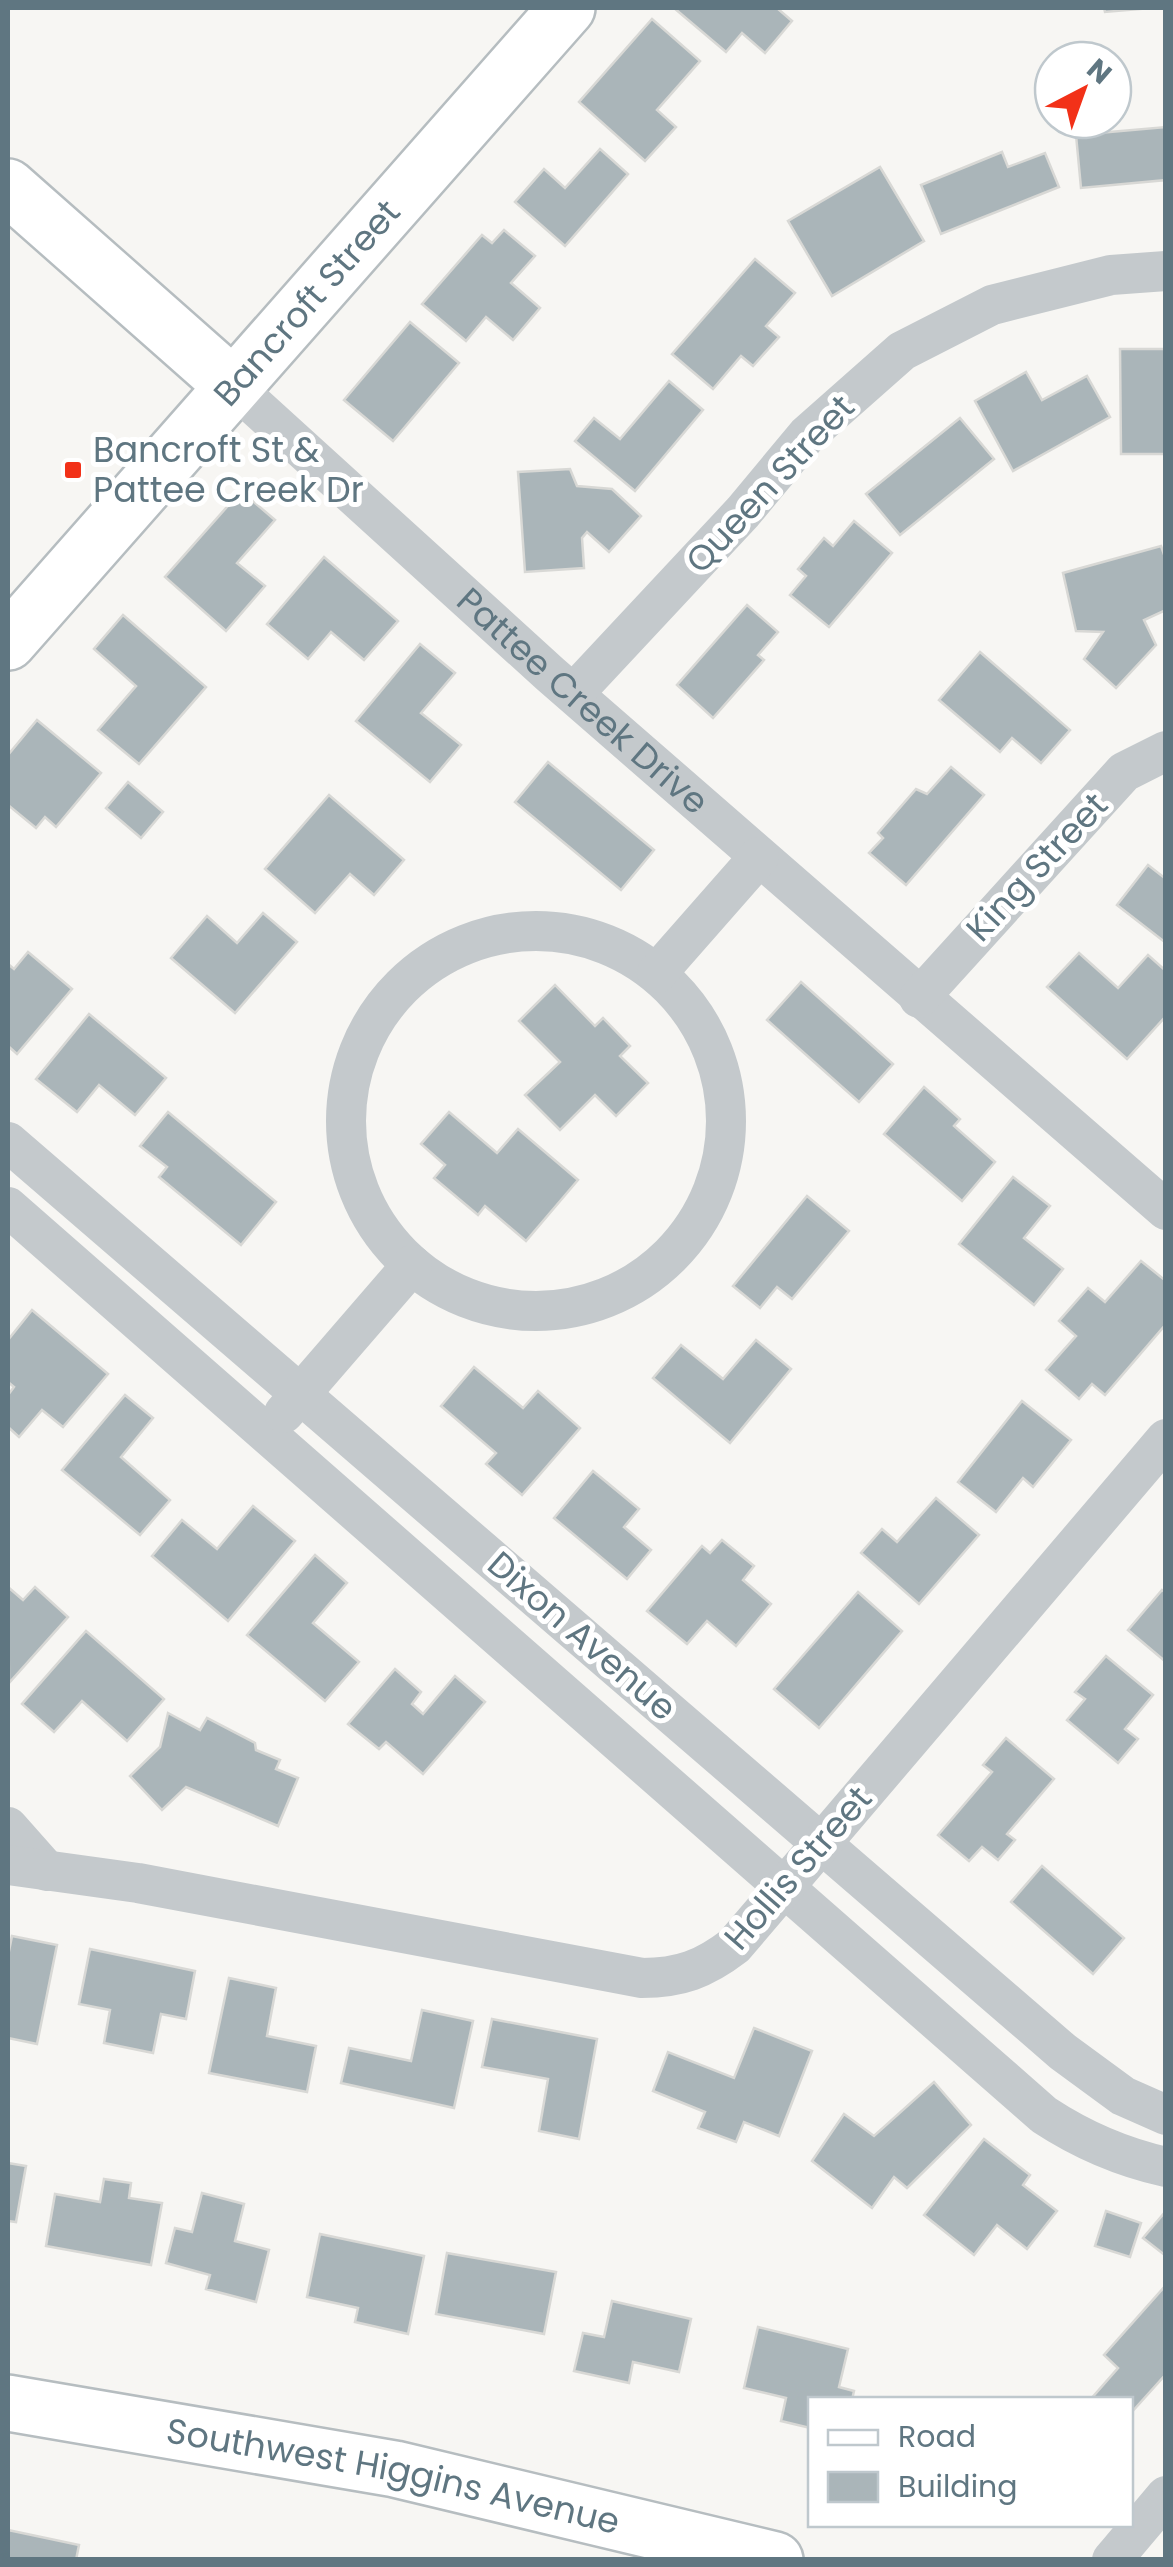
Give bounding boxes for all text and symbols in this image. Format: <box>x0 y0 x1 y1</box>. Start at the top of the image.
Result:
north arrow <box>1033 40 1133 140</box>
text: N <box>1078 50 1120 93</box>
street label: Bancroft Street <box>202 189 411 416</box>
street label: Queen Street <box>674 384 865 584</box>
place label: Bancroft St & Pattee Creek Dr <box>93 425 364 514</box>
marker: Bancroft St & Pattee Creek Dr <box>62 459 84 481</box>
street label: Pattee Creek Drive <box>446 576 719 825</box>
street label: King Street <box>955 781 1118 952</box>
street label: Dixon Avenue <box>477 1540 687 1731</box>
street label: Hollis Street <box>713 1775 883 1960</box>
legend <box>808 2397 1133 2527</box>
street label: Southwest Higgins Avenue <box>163 2405 625 2546</box>
text: Road <box>898 2415 976 2458</box>
text: Building <box>898 2465 1018 2508</box>

